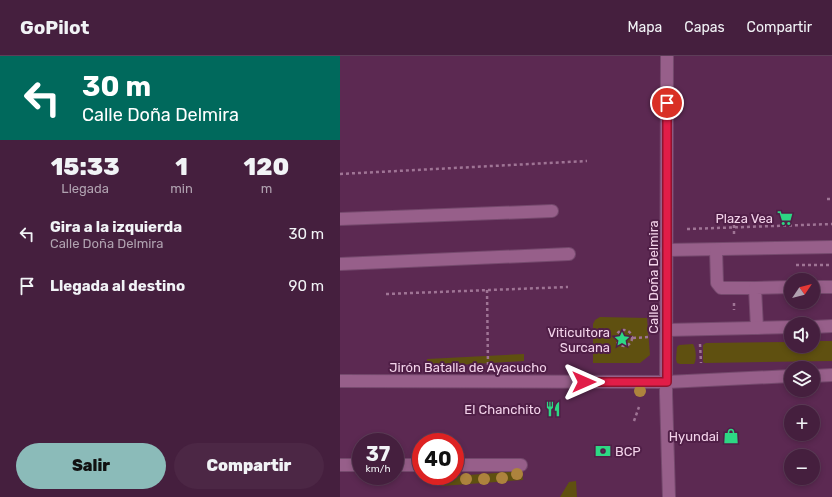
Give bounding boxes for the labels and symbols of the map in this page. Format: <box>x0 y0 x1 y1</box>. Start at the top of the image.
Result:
pin <box>650 86 684 120</box>
supermarket icon: Plaza Vea <box>776 209 794 227</box>
place label: Plaza Vea <box>715 211 773 226</box>
street label: Calle Doña Delmira <box>646 220 661 334</box>
north arrow <box>784 273 820 309</box>
place label: Viticultora Surcana <box>547 325 610 355</box>
place icon: Viticultora Surcana <box>613 330 631 348</box>
street label: Jirón Batalla de Ayacucho <box>389 360 547 375</box>
position arrow <box>563 361 605 403</box>
restaurant icon: El Chanchito <box>544 400 562 418</box>
place label: El Chanchito <box>464 402 541 417</box>
shop icon: Hyundai <box>722 427 740 445</box>
place label: Hyundai <box>669 429 719 444</box>
speed limit sign: 40 <box>412 433 464 485</box>
bank icon: BCP <box>594 442 612 460</box>
place label: BCP <box>615 444 641 459</box>

